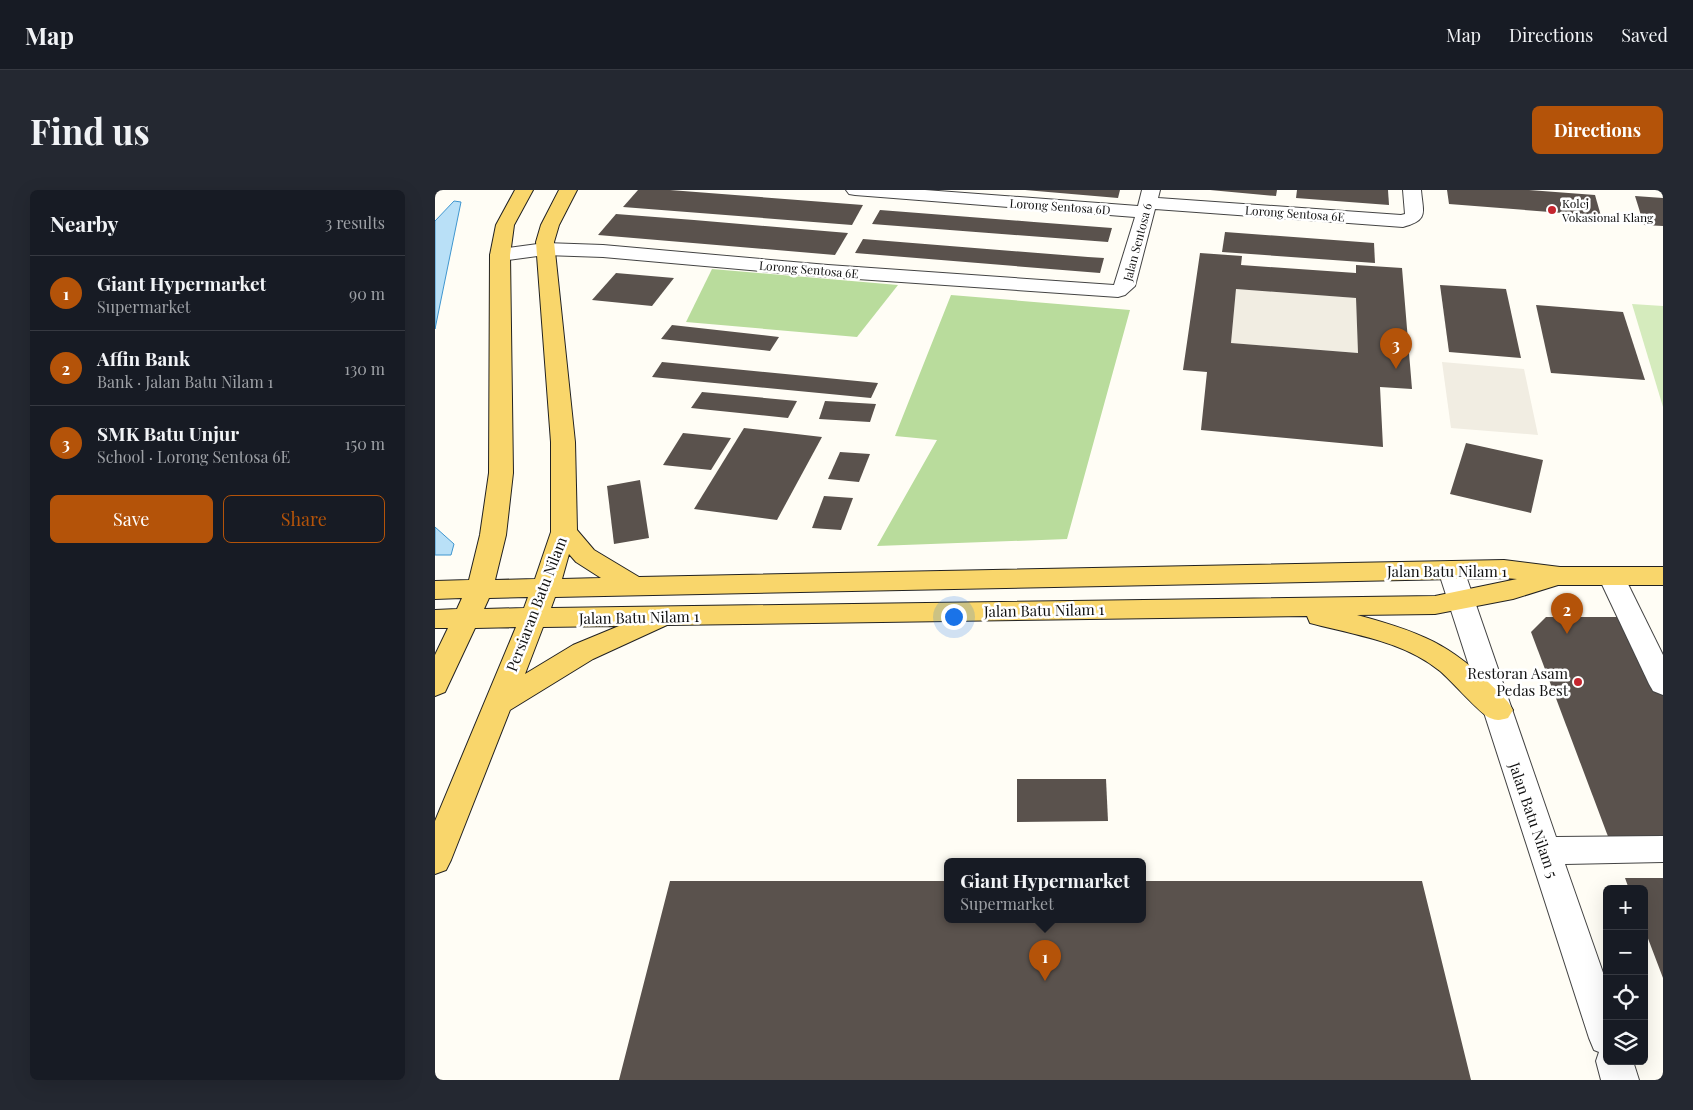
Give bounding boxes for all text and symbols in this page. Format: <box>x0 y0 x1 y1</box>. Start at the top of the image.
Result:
text: Map <box>25 19 74 51</box>
text: Map <box>1446 23 1481 47</box>
text: Directions <box>1509 23 1593 47</box>
text: Saved <box>1621 23 1668 47</box>
button: Directions <box>1532 106 1663 154</box>
text: Find us <box>30 107 150 154</box>
street label: Lorong Sentosa 6D <box>1009 194 1111 218</box>
place label: Kolej Vokasional Klang <box>1561 195 1654 225</box>
street label: Jalan Sentosa 6 <box>1119 201 1155 284</box>
street label: Lorong Sentosa 6E <box>1245 202 1345 224</box>
marker: Kolej Vokasional Klang <box>1546 204 1558 216</box>
text: Nearby <box>50 209 119 237</box>
text: 3 results <box>325 212 385 233</box>
street label: Lorong Sentosa 6E <box>759 257 859 281</box>
text: Giant Hypermarket <box>97 270 266 296</box>
text: 1 <box>63 283 69 304</box>
text: 90 m <box>349 283 385 304</box>
text: Supermarket <box>97 296 191 317</box>
pin: 3 <box>1380 328 1412 369</box>
text: Affin Bank <box>97 345 190 371</box>
text: 2 <box>62 358 70 379</box>
text: 130 m <box>344 358 385 379</box>
text: Bank · Jalan Batu Nilam 1 <box>97 371 274 392</box>
text: SMK Batu Unjur <box>97 420 239 446</box>
text: 3 <box>62 433 70 454</box>
text: 150 m <box>345 433 385 454</box>
text: School · Lorong Sentosa 6E <box>97 446 290 467</box>
button: Save <box>50 495 213 543</box>
button: Share <box>223 495 385 543</box>
street label: Persiaran Batu Nilam <box>501 533 571 674</box>
street label: Jalan Batu Nilam 1 <box>1386 561 1508 581</box>
pin: 2 <box>1551 593 1583 634</box>
street label: Jalan Batu Nilam 1 <box>983 599 1105 621</box>
your location <box>941 604 967 630</box>
street label: Jalan Batu Nilam 1 <box>578 606 700 628</box>
place label: Restoran Asam Pedas Best <box>1467 663 1569 700</box>
marker: Restoran Asam Pedas Best <box>1572 676 1584 688</box>
street label: Jalan Batu Nilam 5 <box>1505 759 1563 880</box>
popup <box>944 858 1146 923</box>
text: Giant Hypermarket <box>960 867 1130 893</box>
map controls <box>1603 885 1648 1065</box>
button: + <box>1603 885 1648 930</box>
text: Supermarket <box>960 893 1054 914</box>
button: − <box>1603 930 1648 975</box>
pin: 1 <box>1029 940 1061 981</box>
button: locate <box>1603 975 1648 1020</box>
button: layers <box>1603 1020 1648 1065</box>

